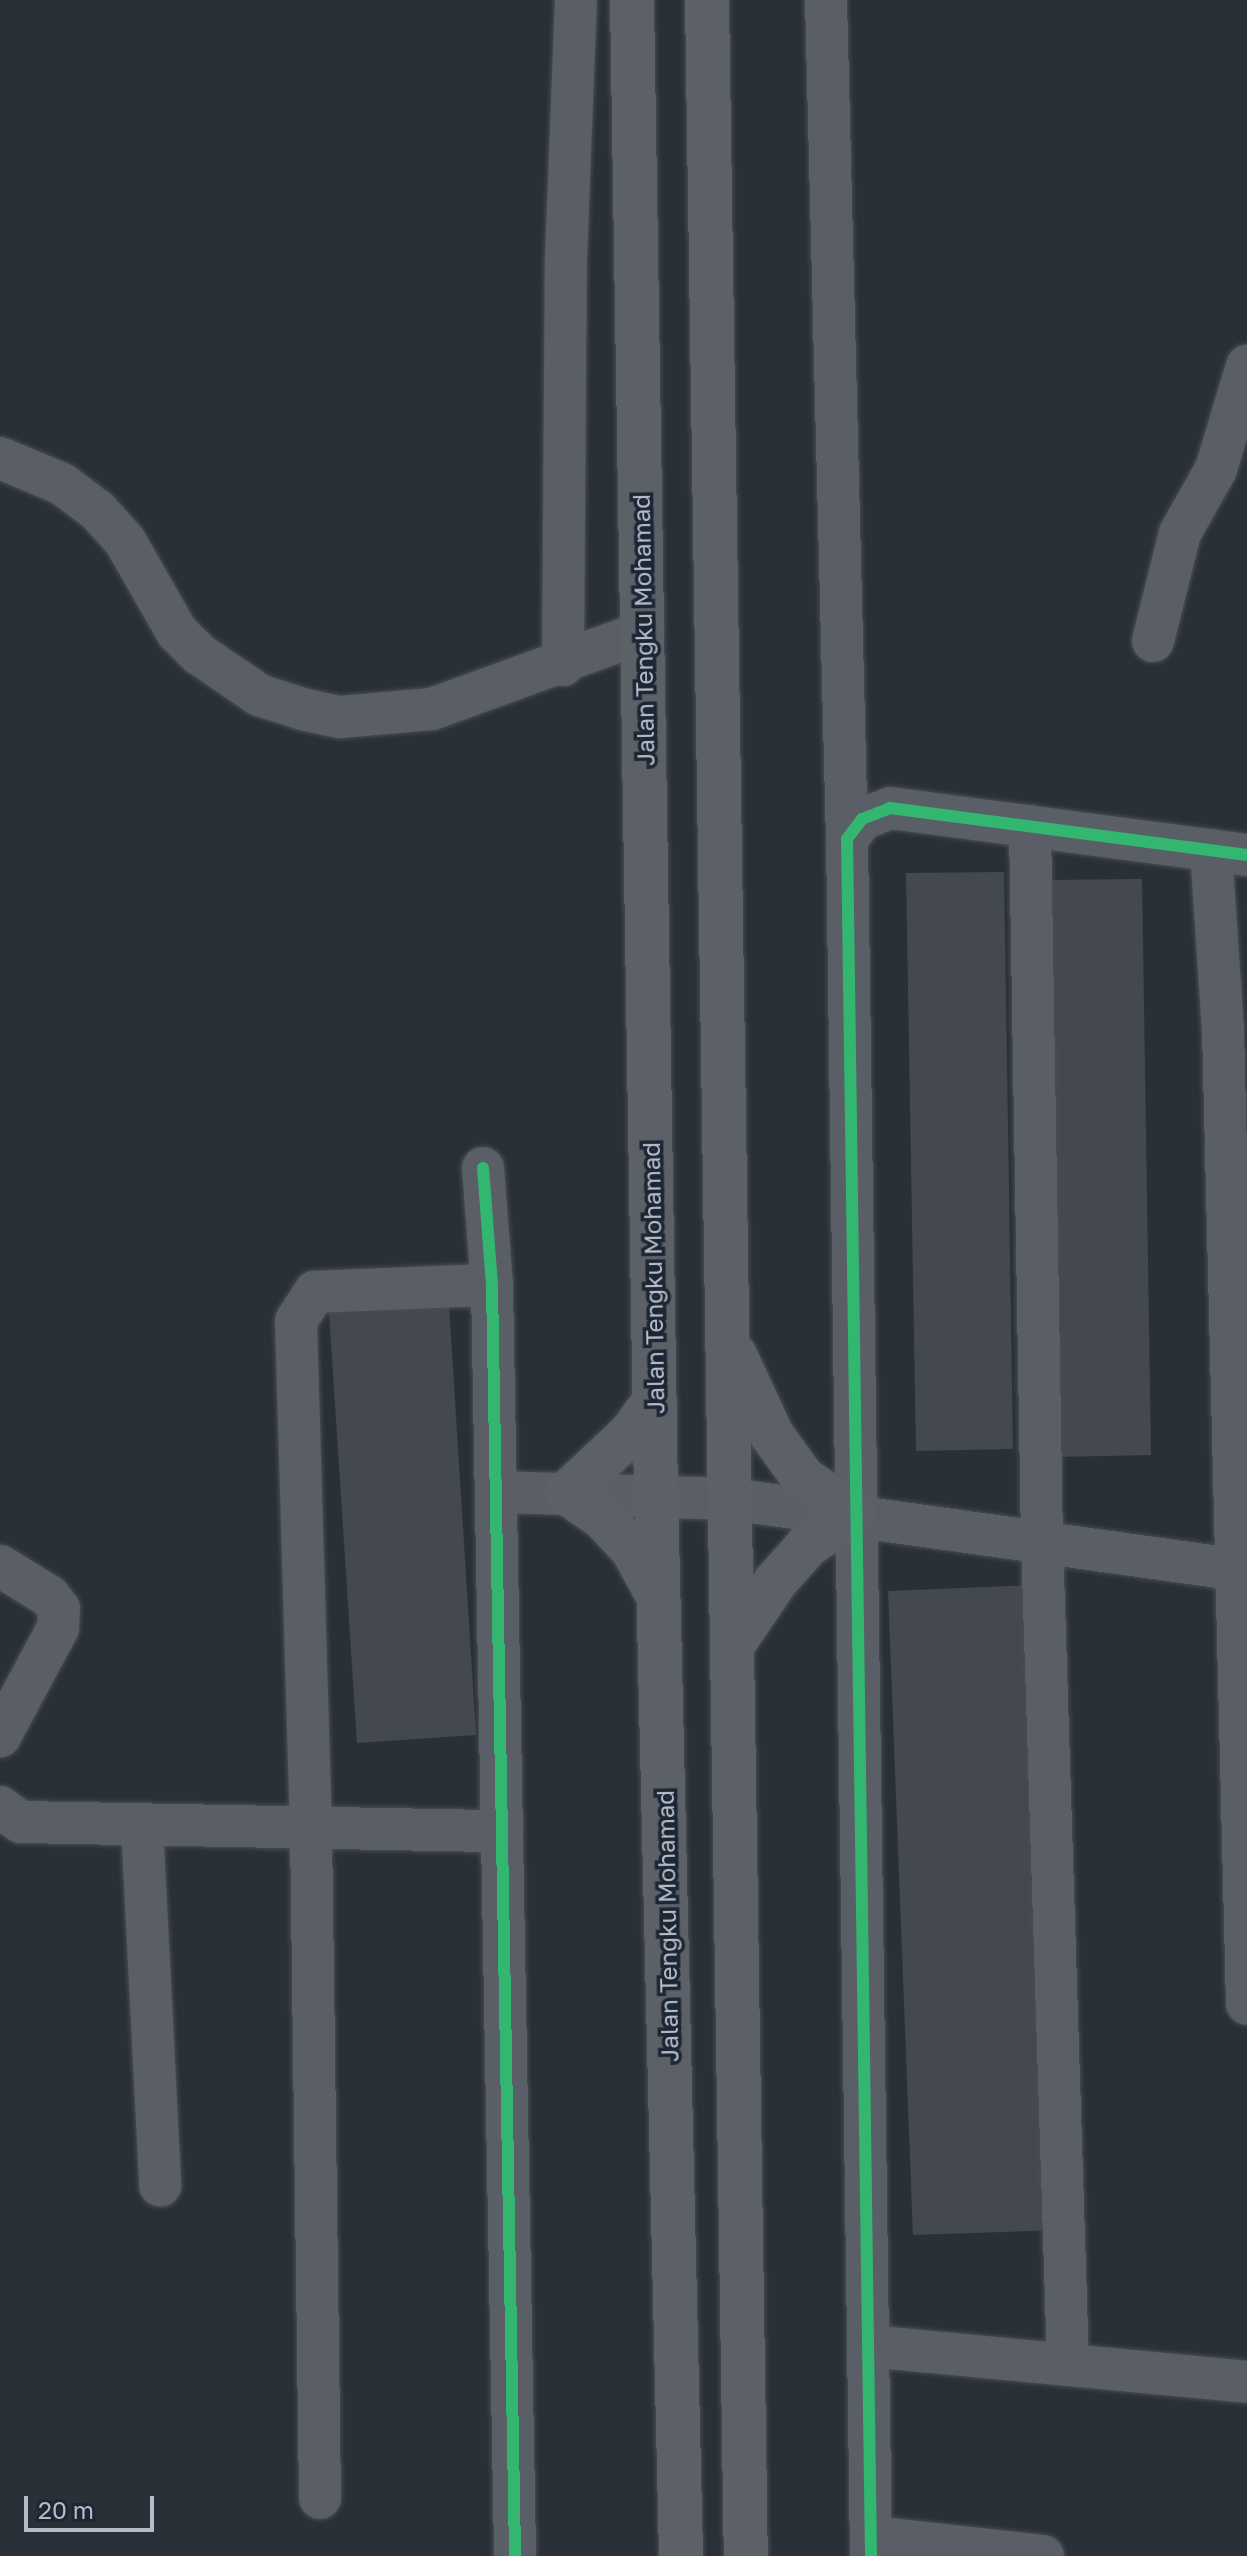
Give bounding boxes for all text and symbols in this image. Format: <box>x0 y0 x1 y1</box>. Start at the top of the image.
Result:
street label: Jalan Tengku Mohamad <box>626 494 660 766</box>
street label: Jalan Tengku Mohamad <box>636 1142 670 1414</box>
street label: Jalan Tengku Mohamad <box>650 1790 684 2062</box>
scale bar <box>28 2480 158 2530</box>
text: 20 m <box>38 2495 94 2524</box>

